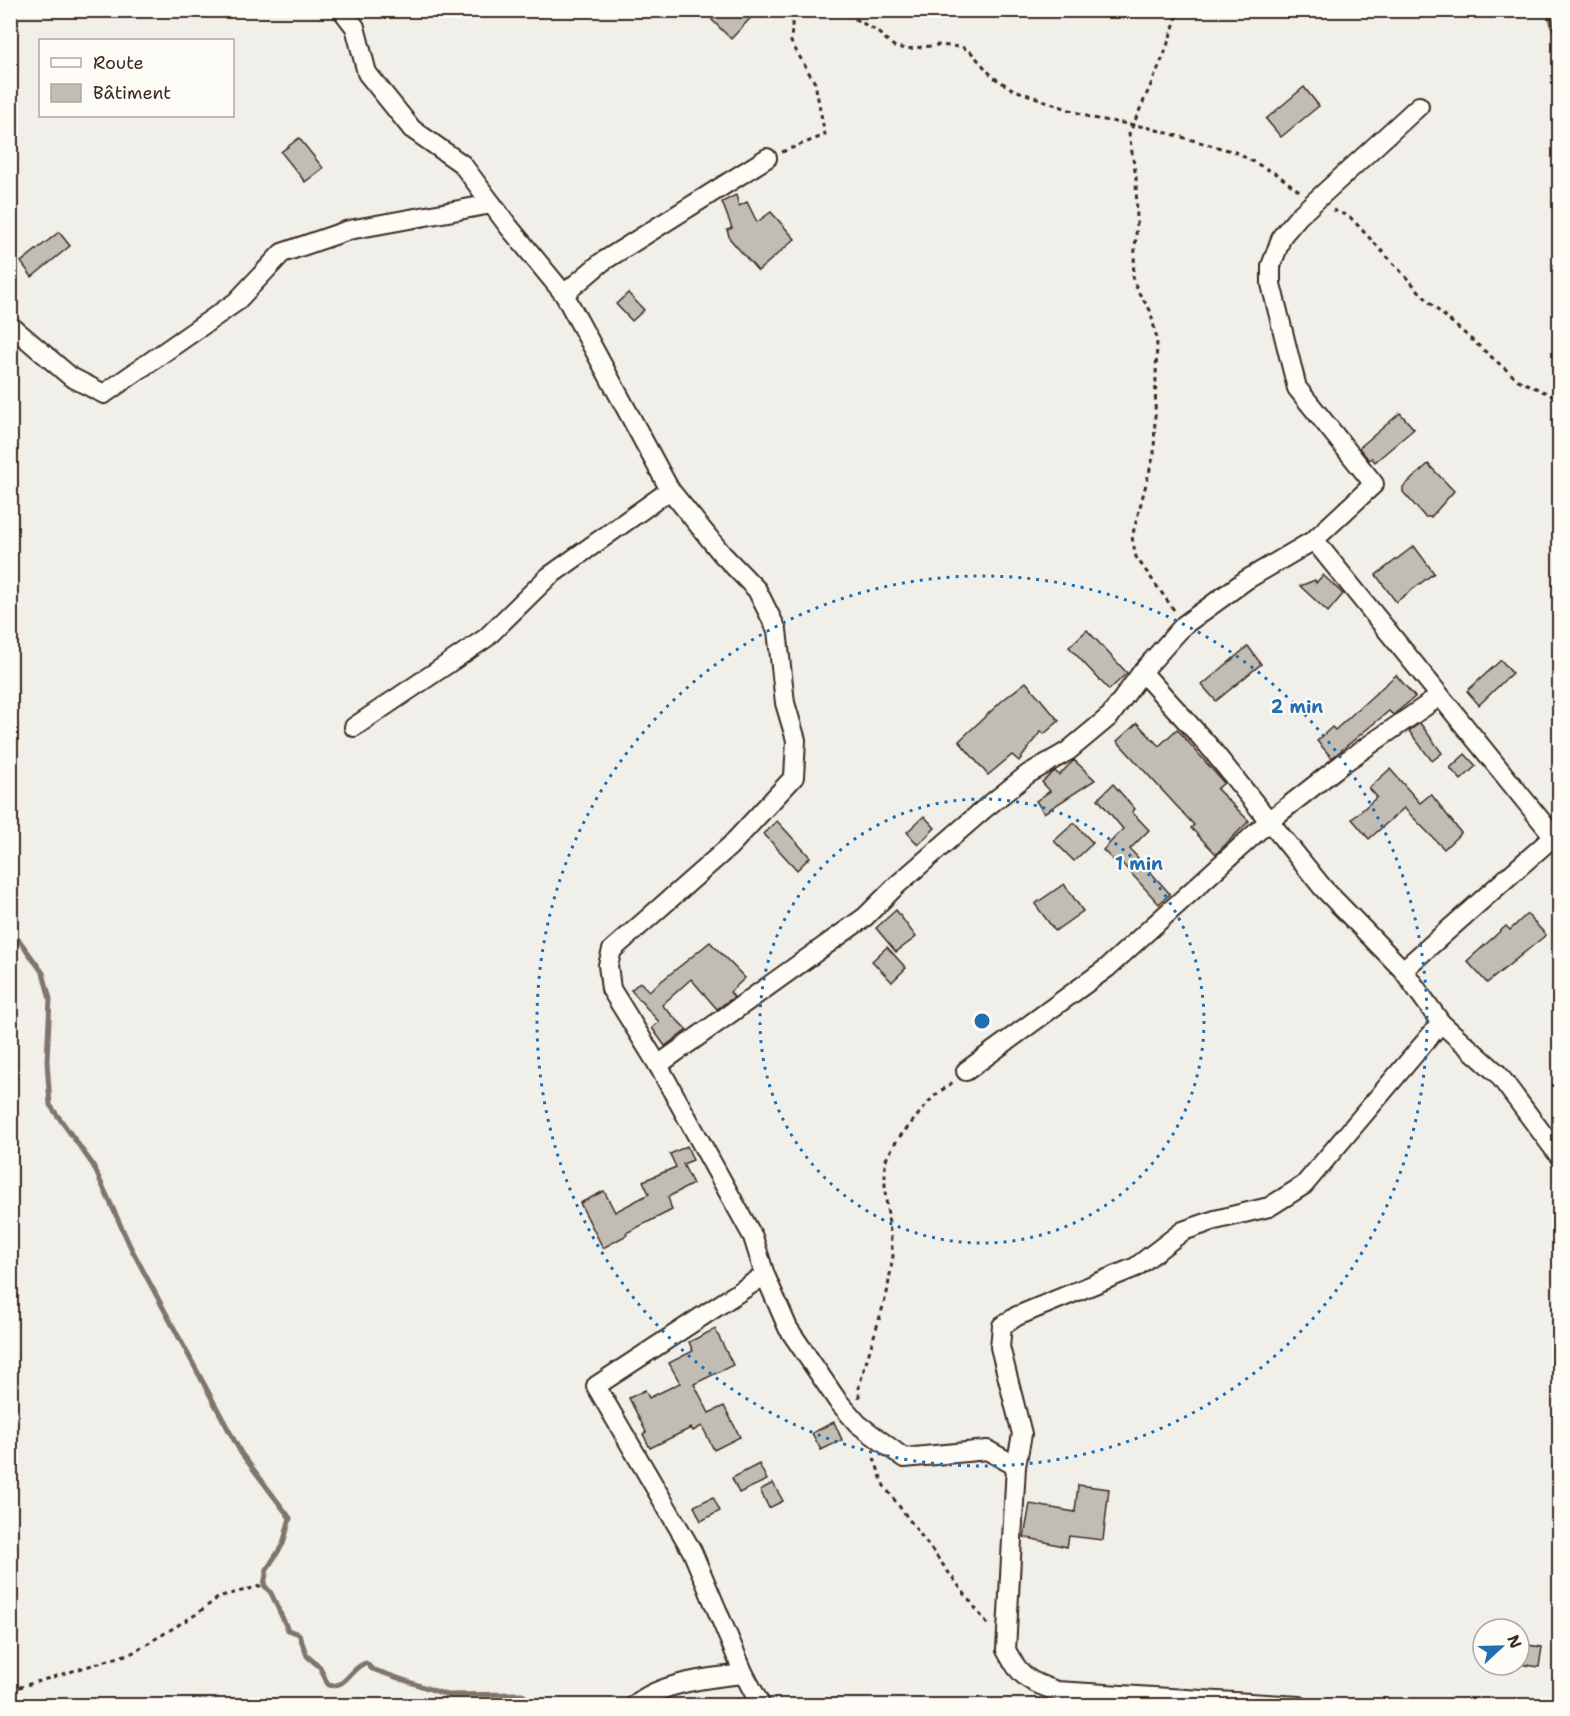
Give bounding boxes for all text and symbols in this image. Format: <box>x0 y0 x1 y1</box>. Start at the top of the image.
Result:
legend <box>39 39 234 117</box>
text: Route <box>93 51 144 75</box>
text: Bâtiment <box>93 81 171 105</box>
text: 2 min <box>1271 695 1323 719</box>
text: 1 min <box>1115 852 1163 876</box>
centre of rings <box>972 1011 992 1031</box>
north arrow <box>1471 1617 1531 1677</box>
text: N <box>1502 1632 1527 1651</box>

